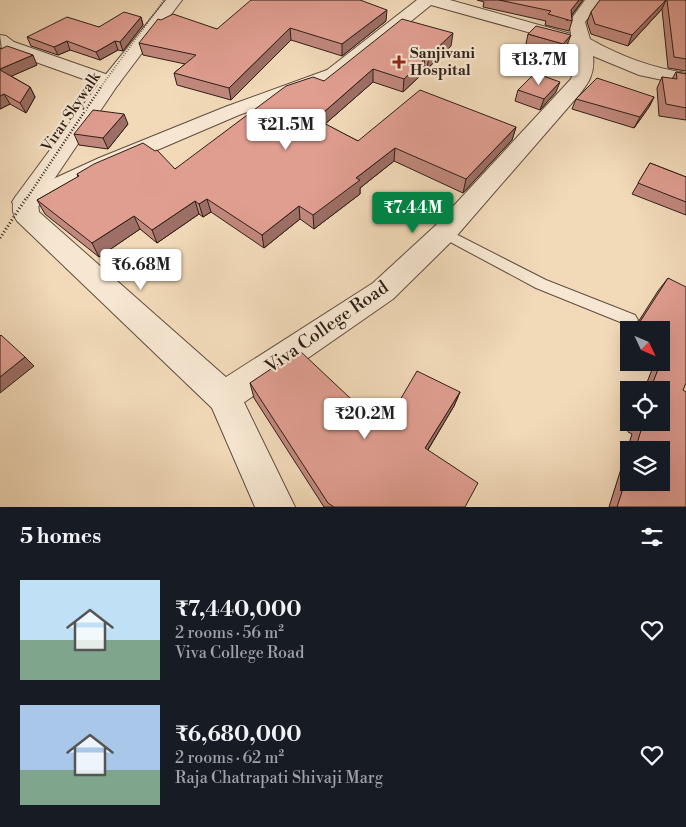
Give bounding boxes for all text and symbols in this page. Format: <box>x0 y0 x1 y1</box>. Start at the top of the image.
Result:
place label: Sanjivani Hospital <box>410 44 475 80</box>
pin: ₹13.7M <box>498 44 580 86</box>
text: ₹13.7M <box>511 50 567 70</box>
marker: Sanjivani Hospital <box>392 55 406 69</box>
street label: Virar Skywalk <box>37 67 105 156</box>
pin: ₹21.5M <box>245 108 327 151</box>
text: ₹21.5M <box>258 115 314 135</box>
pin: ₹7.44M <box>372 192 454 234</box>
text: ₹7.44M <box>383 198 443 218</box>
pin: ₹6.68M <box>100 248 182 291</box>
text: ₹6.68M <box>111 255 171 275</box>
street label: Viva College Road <box>260 275 394 379</box>
north arrow <box>620 321 670 371</box>
map controls <box>620 321 670 491</box>
button: locate <box>620 381 670 431</box>
pin: ₹20.2M <box>324 398 406 440</box>
text: ₹20.2M <box>335 404 395 424</box>
button: layers <box>620 441 670 491</box>
icon: filters <box>638 523 666 551</box>
text: 5 homes <box>20 524 101 550</box>
text: ₹7,440,000 <box>175 597 302 623</box>
icon: home <box>60 600 120 660</box>
icon: heart <box>638 616 666 644</box>
text: 2 rooms · 56 m² <box>175 623 284 643</box>
text: Viva College Road <box>175 643 304 663</box>
text: ₹6,680,000 <box>175 722 302 748</box>
icon: home <box>60 725 120 785</box>
icon: heart <box>638 741 666 769</box>
text: 2 rooms · 62 m² <box>175 748 284 768</box>
text: Raja Chatrapati Shivaji Marg <box>175 768 383 788</box>

